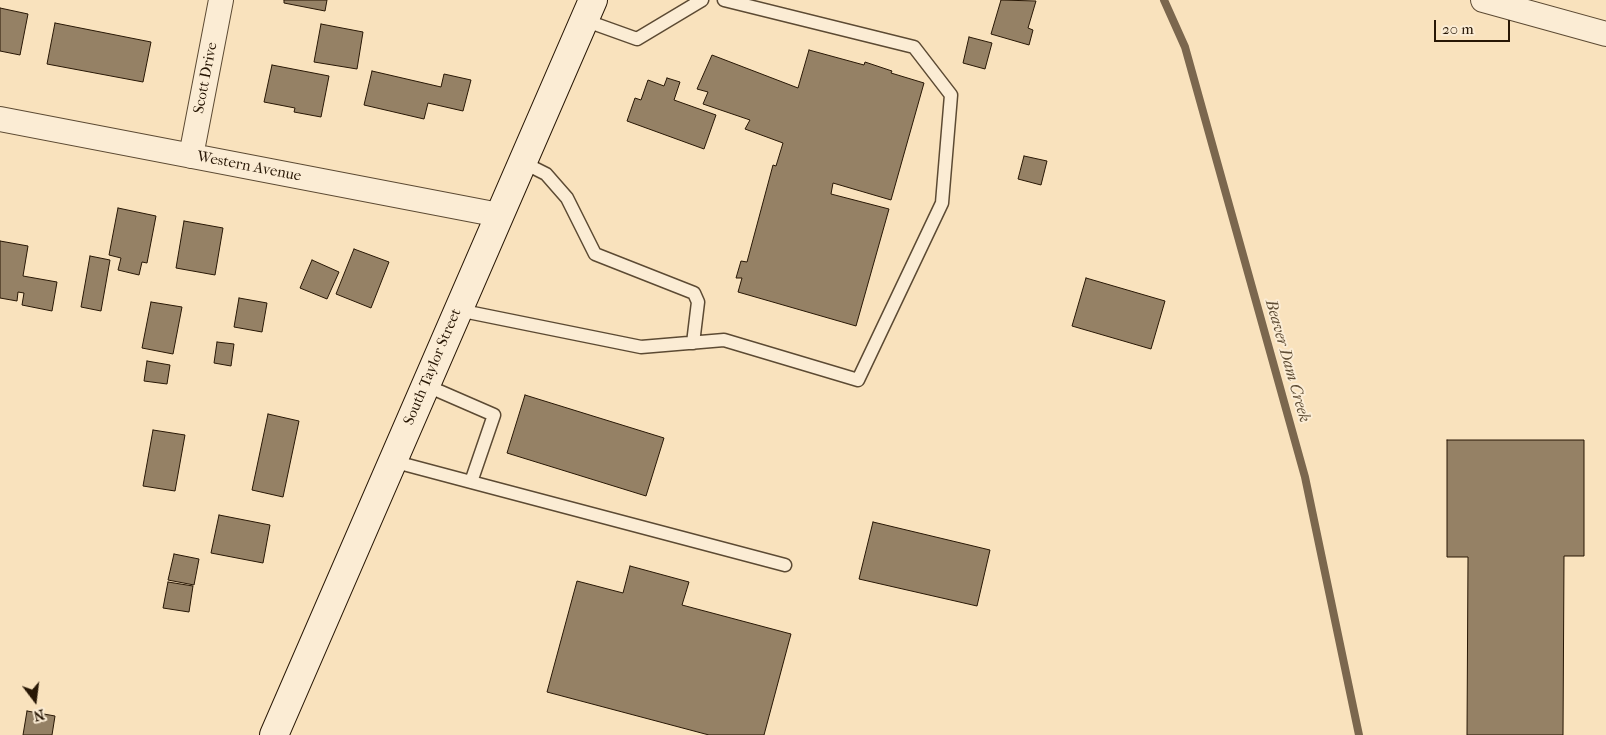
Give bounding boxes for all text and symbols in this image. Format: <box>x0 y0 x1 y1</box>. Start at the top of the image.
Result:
scale bar <box>1436 10 1512 42</box>
text: 20 m <box>1442 20 1474 38</box>
street label: Scott Drive <box>190 41 222 115</box>
street label: Western Avenue <box>195 148 303 186</box>
water label: Beaver Dam Creek <box>1260 297 1314 425</box>
street label: South Taylor Street <box>400 306 466 428</box>
north arrow <box>10 675 60 725</box>
text: N <box>32 705 46 725</box>

